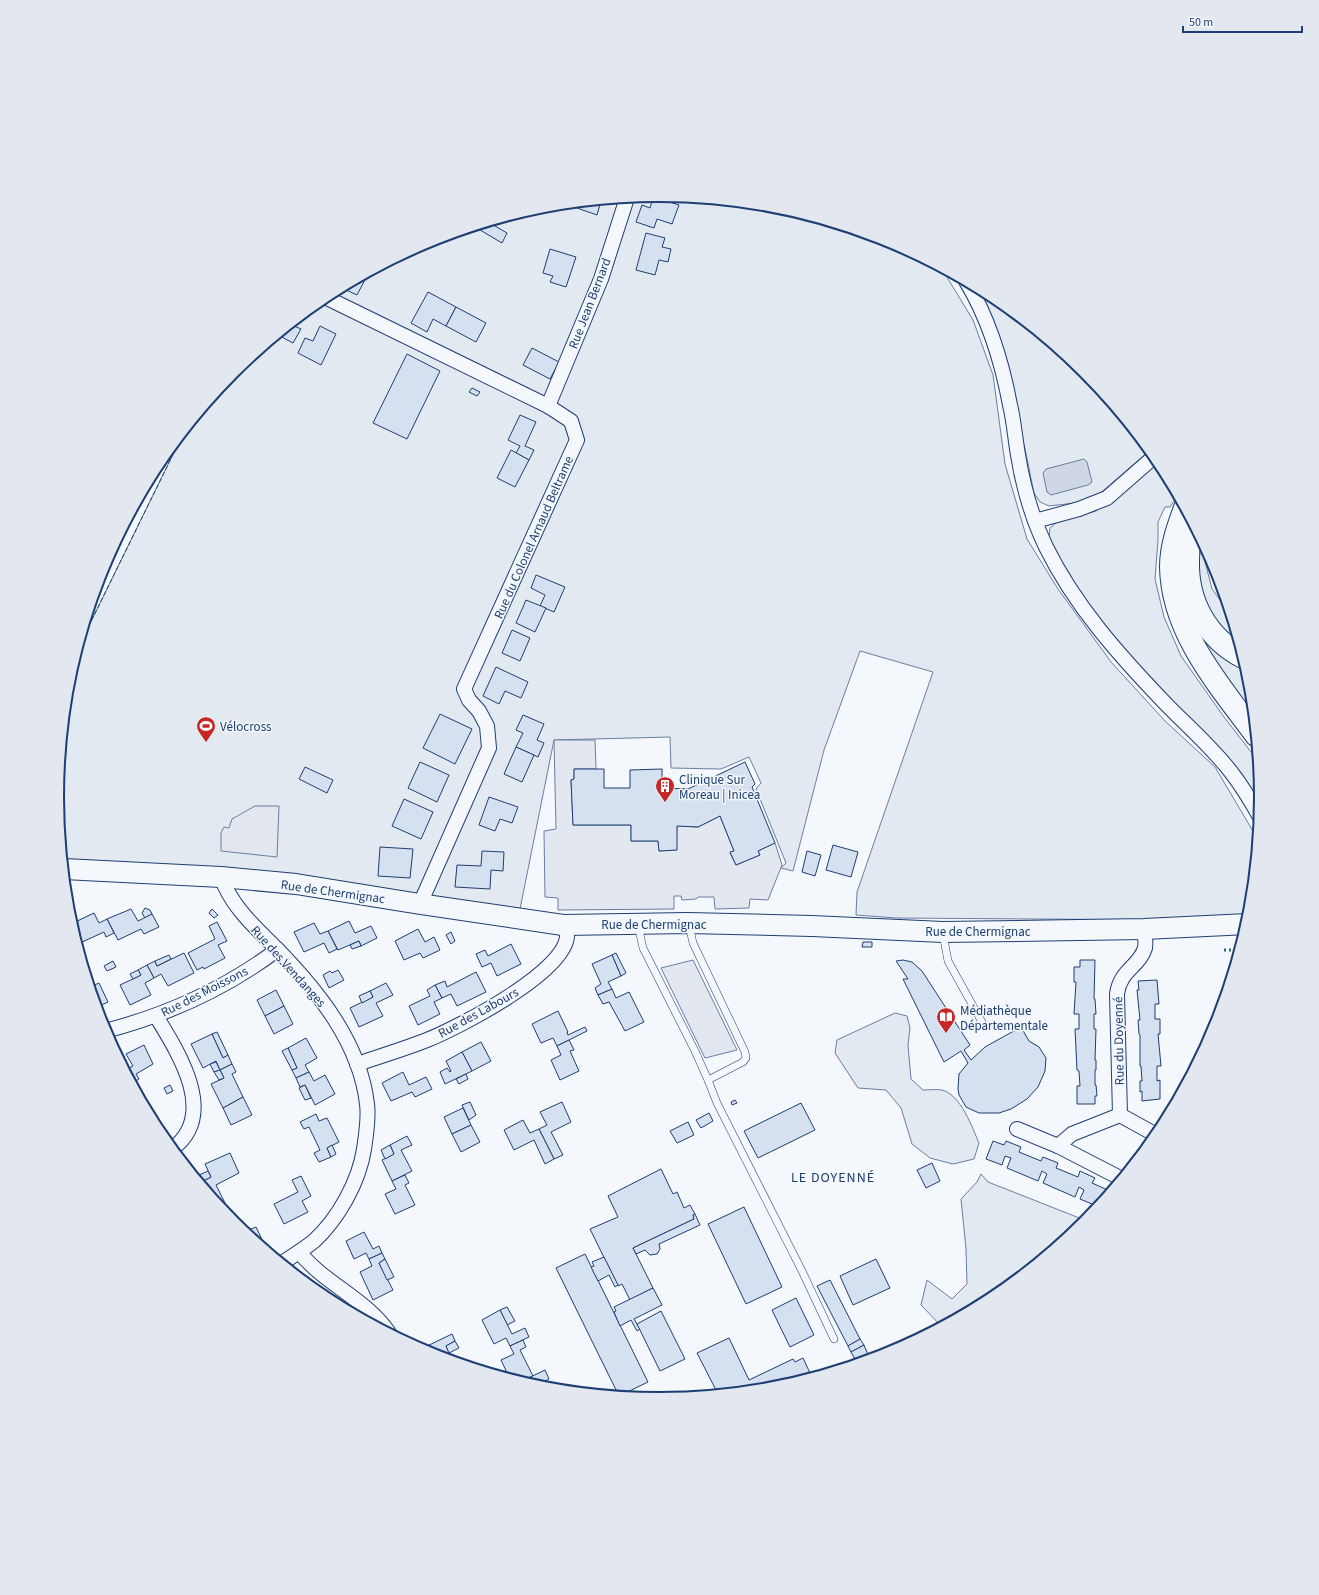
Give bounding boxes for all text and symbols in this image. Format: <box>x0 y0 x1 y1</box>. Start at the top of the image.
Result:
scale bar <box>1183 8 1302 34</box>
text: 50 m <box>1189 14 1213 31</box>
street label: Rue Jean Bernard <box>564 255 616 351</box>
street label: Rue du Colonel Arnaud Beltrame <box>490 453 578 622</box>
sports icon: Vélocross <box>195 715 217 743</box>
place label: Vélocross <box>220 718 272 736</box>
place label: Clinique Sur Moreau | Inicea <box>679 771 760 804</box>
building icon: Clinique Sur Moreau | Inicea <box>654 775 676 803</box>
street label: Rue de Chermignac <box>279 876 386 908</box>
street label: Rue de Chermignac <box>601 916 707 934</box>
street label: Rue des Vendanges <box>247 922 330 1012</box>
street label: Rue de Chermignac <box>925 923 1031 941</box>
street label: Rue des Moissons <box>158 962 252 1022</box>
street label: Rue des Labours <box>435 983 522 1042</box>
street label: Rue du Doyenné <box>1109 997 1129 1085</box>
place label: Médiathèque Départementale <box>960 1002 1048 1035</box>
library icon: Médiathèque Départementale <box>935 1006 957 1034</box>
district label: LE DOYENNÉ <box>791 1168 875 1188</box>

